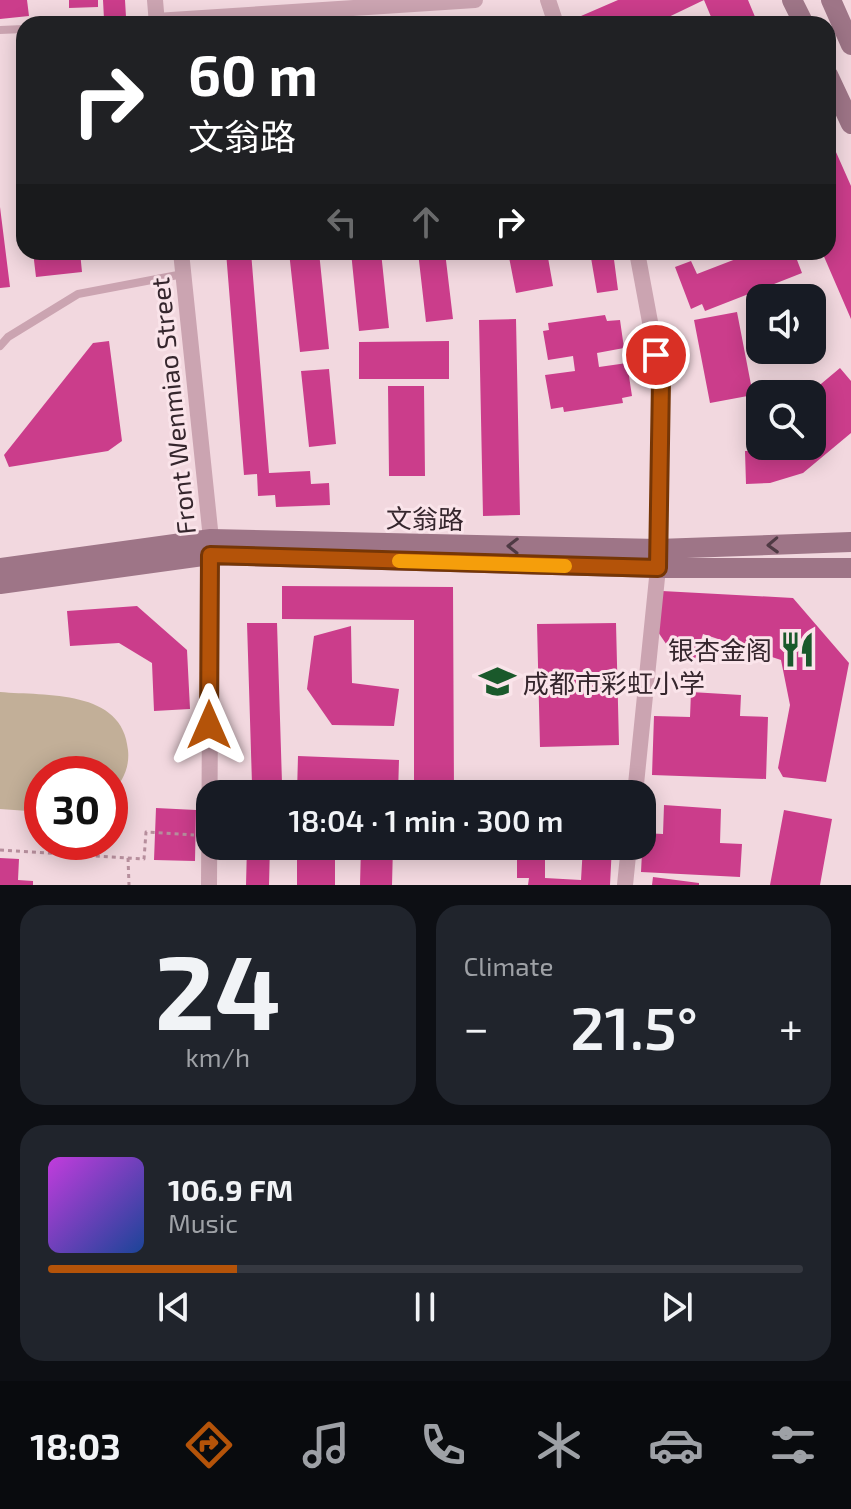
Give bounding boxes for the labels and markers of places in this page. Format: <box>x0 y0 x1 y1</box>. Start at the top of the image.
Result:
pin <box>622 321 690 389</box>
restaurant icon: 银杏金阁 <box>779 630 817 668</box>
place label: 银杏金阁 <box>668 634 772 665</box>
school or university icon: 成都市彩虹小学 <box>478 663 516 701</box>
place label: 成都市彩虹小学 <box>523 667 705 698</box>

